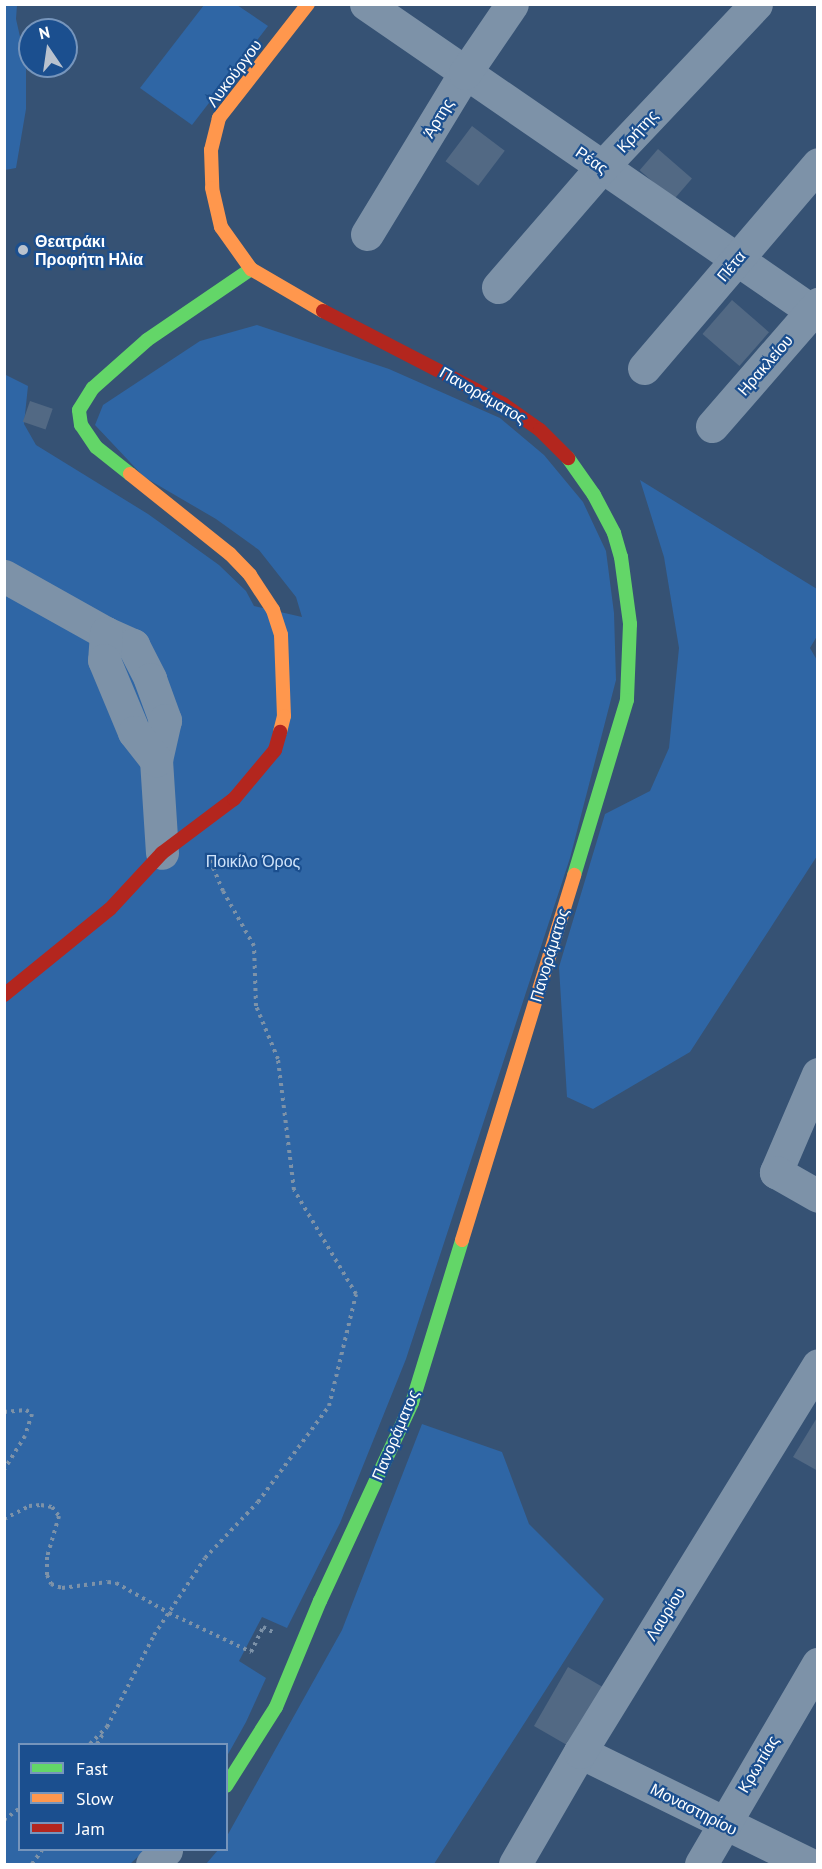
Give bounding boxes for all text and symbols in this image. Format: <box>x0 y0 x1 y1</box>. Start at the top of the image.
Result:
north arrow <box>18 18 78 78</box>
text: N <box>37 21 52 43</box>
street label: Λυκούργου <box>202 35 266 111</box>
street label: Άρτης <box>419 95 457 141</box>
street label: Κρήτης <box>612 106 662 156</box>
street label: Ρέας <box>572 142 612 178</box>
place label: Θεατράκι Προφήτη Ηλία <box>35 231 143 269</box>
marker: Θεατράκι Προφήτη Ηλία <box>16 243 30 257</box>
street label: Πέτα <box>713 247 749 285</box>
street label: Ηρακλείου <box>733 331 797 399</box>
street label: Πανοράματος <box>436 362 530 428</box>
park label: Ποικίλο Όρος <box>206 851 300 871</box>
street label: Πανοράματος <box>526 906 572 1004</box>
street label: Πανοράματος <box>367 1387 423 1483</box>
street label: Λαυρίου <box>641 1584 689 1644</box>
street label: Κρωπίας <box>733 1732 783 1796</box>
legend <box>18 1743 228 1851</box>
text: Fast <box>76 1757 108 1780</box>
street label: Μοναστηρίου <box>647 1779 741 1839</box>
text: Slow <box>76 1787 114 1810</box>
text: Jam <box>76 1817 105 1840</box>

